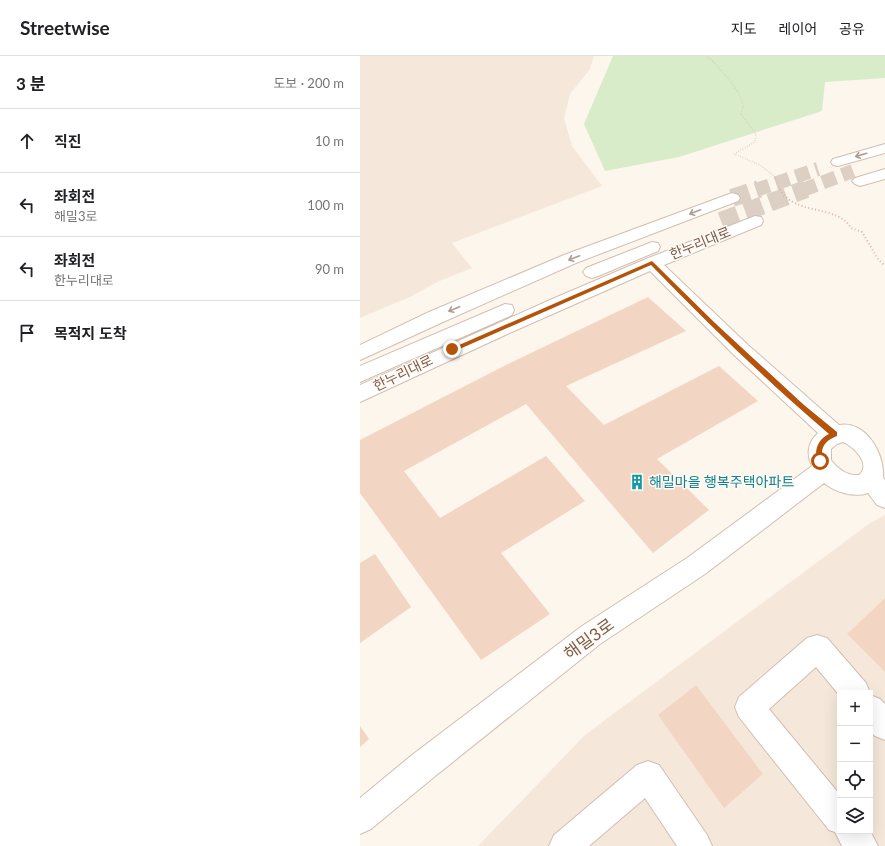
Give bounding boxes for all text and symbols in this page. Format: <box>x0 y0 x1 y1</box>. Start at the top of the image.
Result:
text: Streetwise <box>20 16 110 39</box>
text: 지도 <box>731 20 757 37</box>
text: 레이어 <box>779 20 817 37</box>
text: 공유 <box>839 20 865 37</box>
text: 3 분 <box>16 73 46 94</box>
text: 도보 · 200 m <box>273 75 344 91</box>
icon: ahead <box>16 130 38 152</box>
text: 직진 <box>54 132 82 150</box>
text: 10 m <box>315 133 344 149</box>
one-way arrow <box>855 152 868 159</box>
text: 좌회전 <box>54 187 95 205</box>
icon: left <box>16 194 38 216</box>
text: 100 m <box>307 197 344 213</box>
text: 해밀3로 <box>54 208 97 224</box>
one-way arrow <box>690 208 702 216</box>
street label: 한누리대로 <box>667 223 733 262</box>
text: 좌회전 <box>54 251 95 269</box>
one-way arrow <box>568 254 580 262</box>
icon: left <box>16 258 38 280</box>
text: 90 m <box>315 261 344 277</box>
text: 한누리대로 <box>54 272 114 288</box>
one-way arrow <box>449 306 461 313</box>
icon: arrive <box>16 322 38 344</box>
text: 목적지 도착 <box>54 324 127 342</box>
route end <box>443 340 461 358</box>
street label: 한누리대로 <box>370 351 436 394</box>
route start <box>811 452 829 470</box>
building icon: 해밀마을 행복주택아파트 <box>628 473 646 491</box>
place label: 해밀마을 행복주택아파트 <box>649 473 794 490</box>
street label: 해밀3로 <box>560 613 618 664</box>
map controls <box>837 690 873 834</box>
button: + <box>837 690 873 726</box>
button: − <box>837 726 873 762</box>
button: locate <box>837 762 873 798</box>
button: layers <box>837 798 873 834</box>

